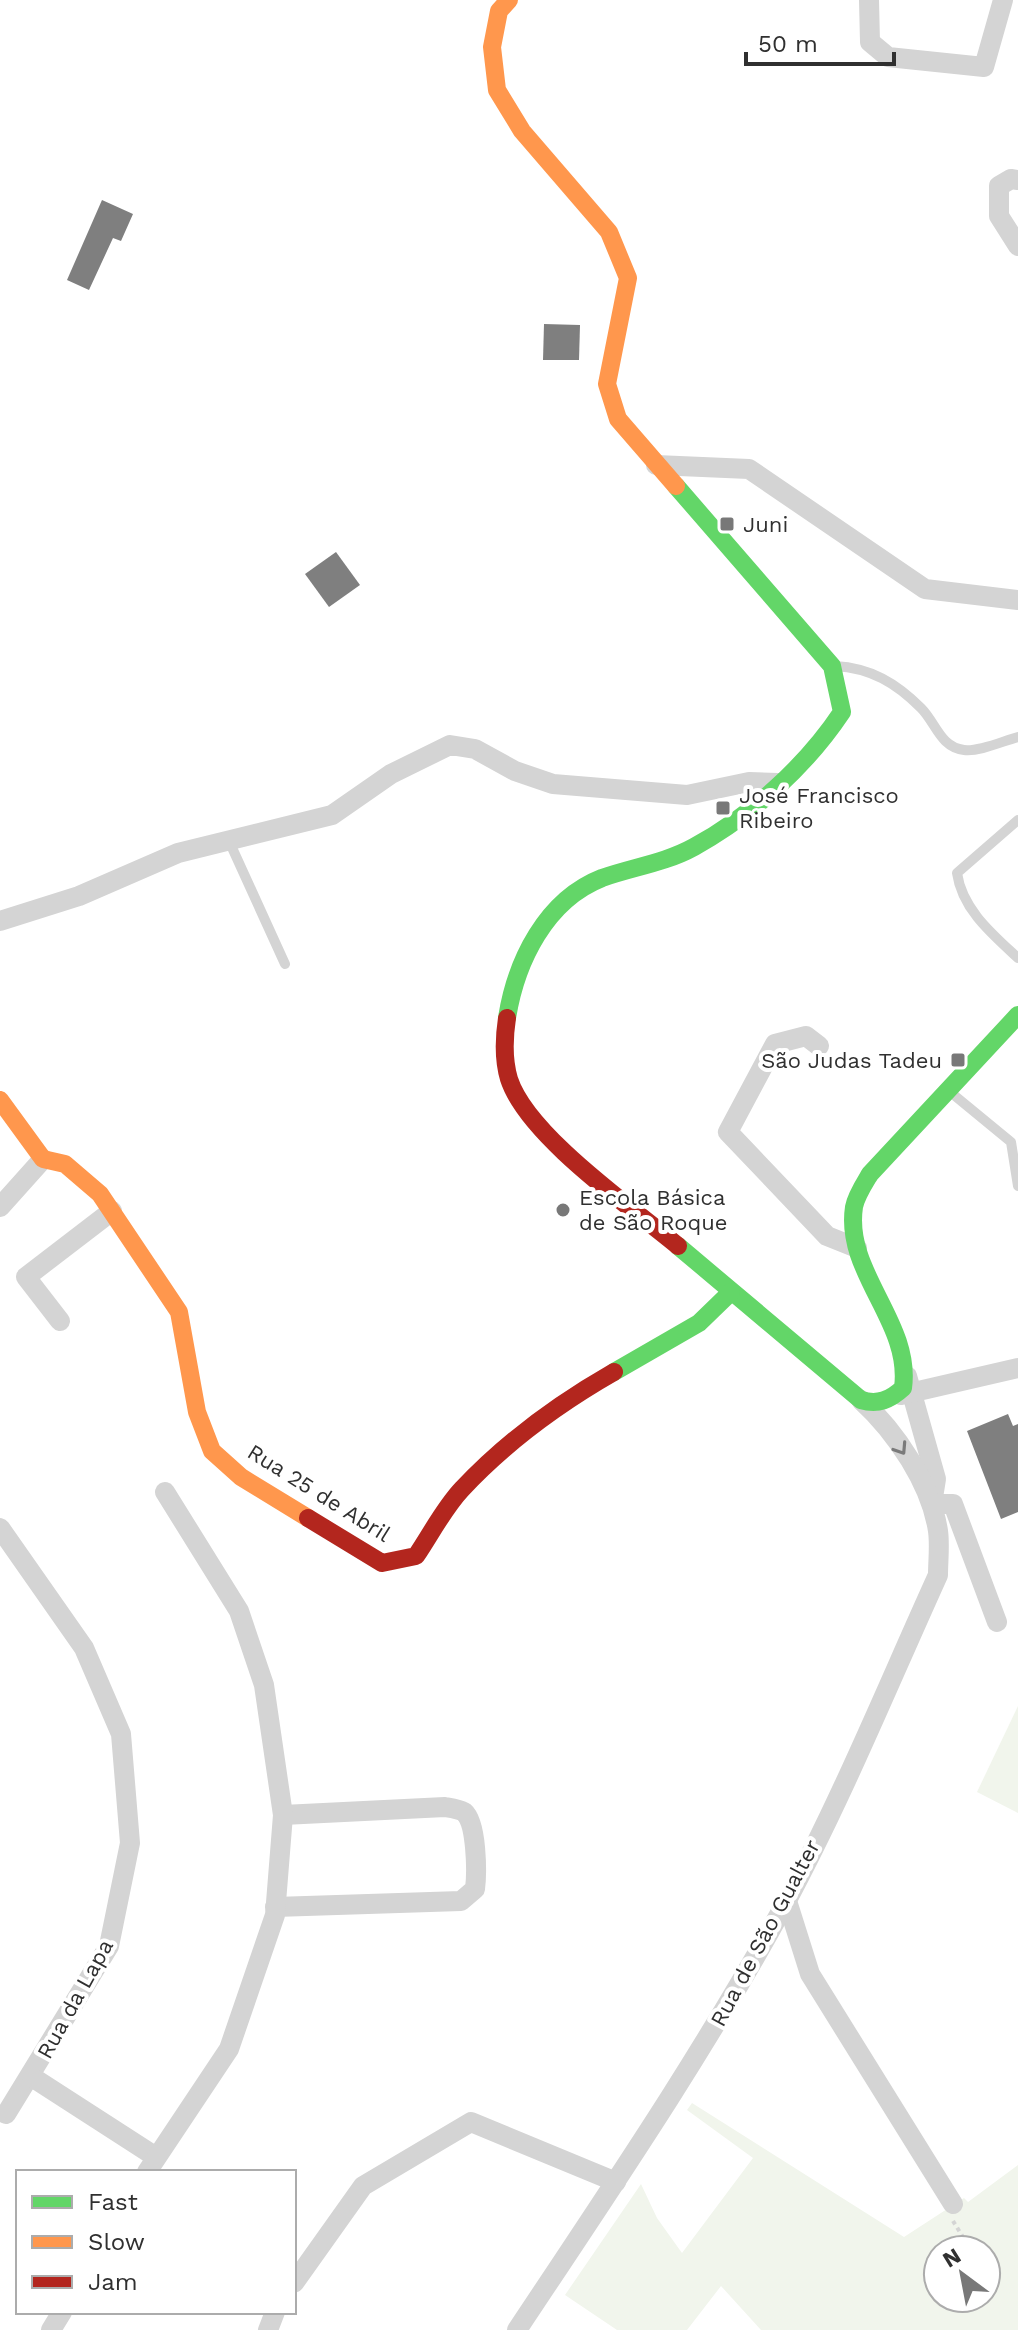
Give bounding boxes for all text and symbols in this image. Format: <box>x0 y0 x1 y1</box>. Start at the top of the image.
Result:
scale bar <box>746 16 894 66</box>
text: 50 m <box>758 30 818 58</box>
place label: Juni <box>743 512 788 537</box>
marker: Juni <box>718 515 736 533</box>
place label: José Francisco Ribeiro <box>739 783 899 833</box>
marker: José Francisco Ribeiro <box>714 799 732 817</box>
place label: São Judas Tadeu <box>761 1048 942 1073</box>
marker: São Judas Tadeu <box>949 1051 967 1069</box>
place label: Escola Básica de São Roque <box>579 1185 728 1235</box>
marker: Escola Básica de São Roque <box>554 1201 572 1219</box>
street label: Rua 25 de Abril <box>243 1439 395 1547</box>
one-way arrow <box>891 1440 906 1455</box>
street label: Rua de São Gualter <box>705 1835 825 2031</box>
street label: Rua da Lapa <box>32 1935 118 2063</box>
legend <box>16 2170 296 2314</box>
text: Fast <box>88 2188 138 2216</box>
text: Slow <box>88 2228 145 2256</box>
north arrow <box>922 2234 1002 2314</box>
text: N <box>938 2243 965 2272</box>
text: Jam <box>88 2268 138 2296</box>

